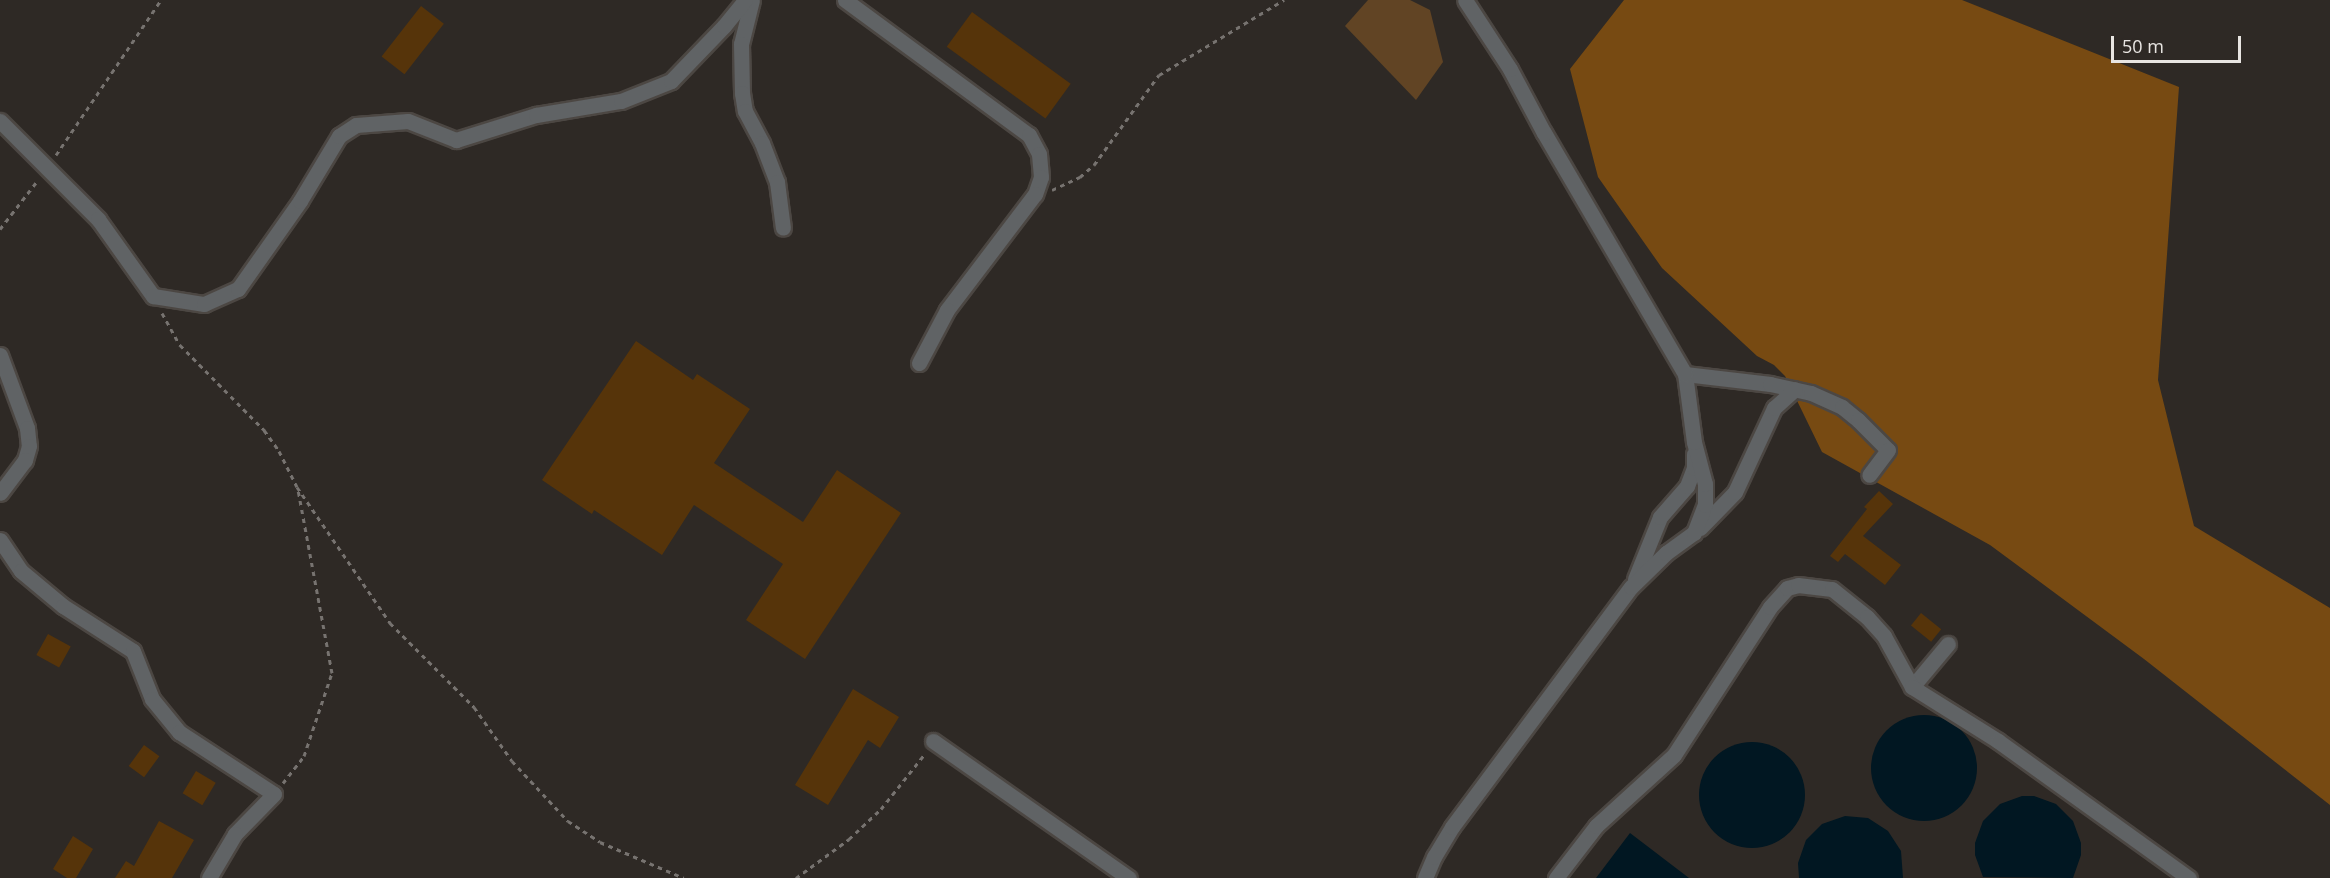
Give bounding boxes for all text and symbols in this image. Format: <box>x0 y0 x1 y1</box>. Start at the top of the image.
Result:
scale bar <box>2114 24 2244 62</box>
text: 50 m <box>2122 34 2164 58</box>

